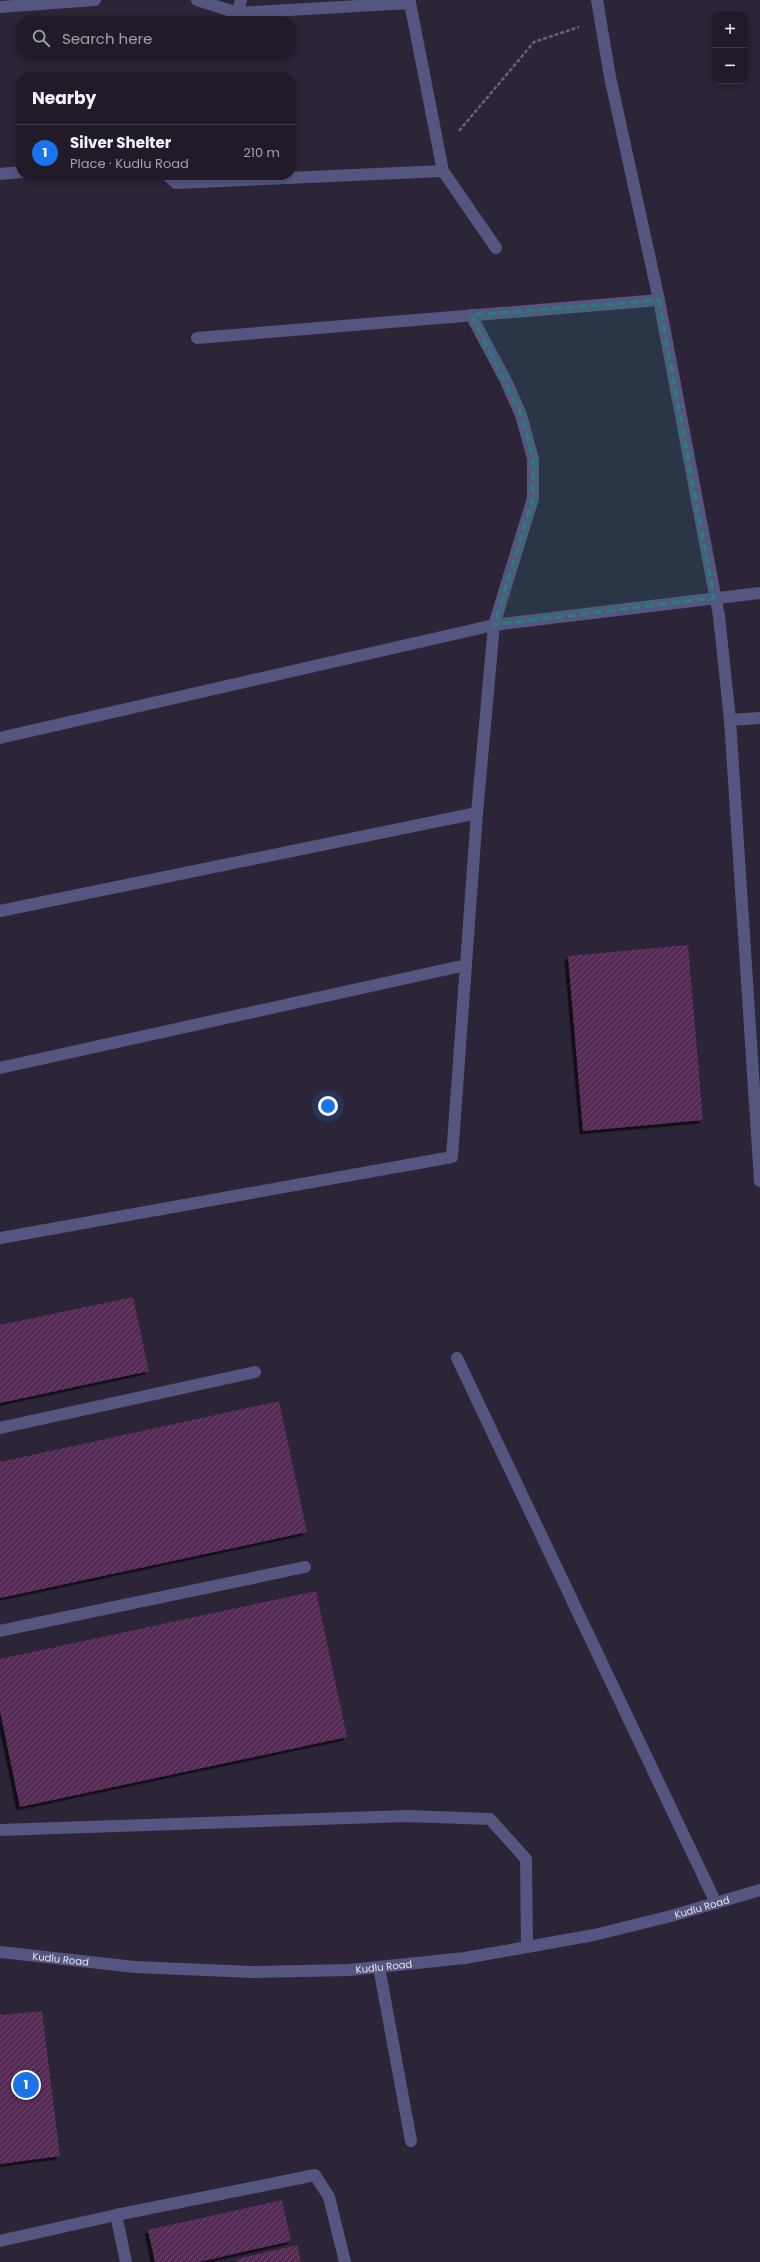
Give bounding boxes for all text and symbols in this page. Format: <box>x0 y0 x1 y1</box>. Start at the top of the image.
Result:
map controls <box>712 12 748 84</box>
button: + <box>712 12 748 48</box>
search box <box>16 16 296 60</box>
icon: search <box>30 27 52 49</box>
text: Search here <box>62 28 152 49</box>
button: − <box>712 48 748 84</box>
text: Nearby <box>32 86 96 110</box>
text: Silver Shelter <box>70 132 171 153</box>
text: 1 <box>43 143 47 162</box>
text: 210 m <box>243 143 280 162</box>
text: Place · Kudlu Road <box>70 154 189 173</box>
your location <box>318 1096 338 1116</box>
street label: Kudlu Road <box>673 1892 731 1923</box>
street label: Kudlu Road <box>32 1949 90 1970</box>
street label: Kudlu Road <box>355 1957 413 1977</box>
pin: 1 <box>13 2070 39 2100</box>

